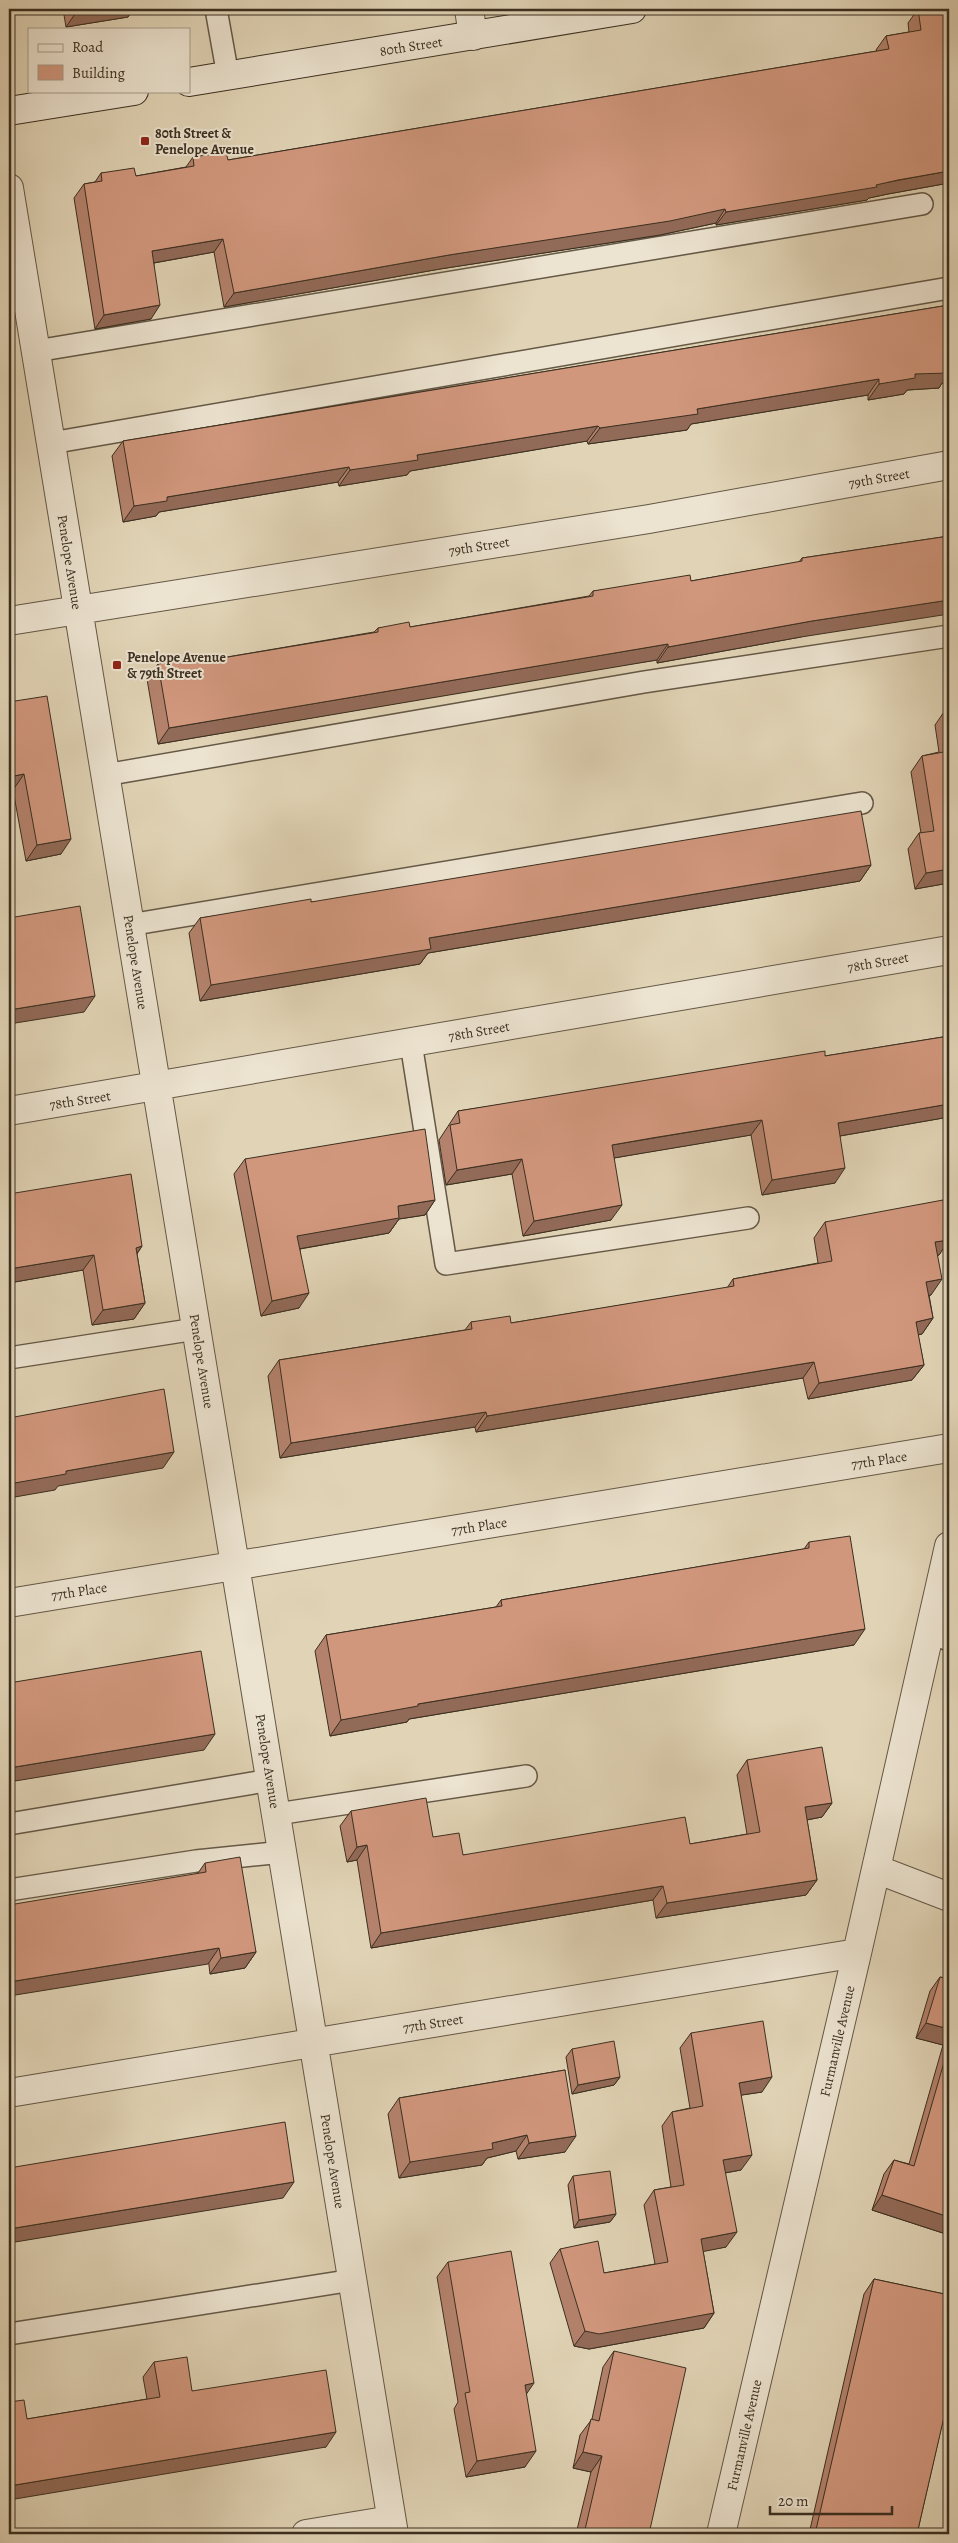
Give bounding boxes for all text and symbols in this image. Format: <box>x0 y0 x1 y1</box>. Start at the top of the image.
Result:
legend <box>28 28 190 92</box>
street label: 80th Street <box>378 32 444 61</box>
text: Road <box>72 37 104 57</box>
text: Building <box>72 63 125 83</box>
place label: 80th Street & Penelope Avenue <box>155 124 254 159</box>
marker: 80th Street & Penelope Avenue <box>139 135 151 147</box>
street label: 79th Street <box>847 464 911 493</box>
street label: Penelope Avenue <box>53 513 86 611</box>
street label: 79th Street <box>447 532 511 561</box>
place label: Penelope Avenue & 79th Street <box>127 648 226 683</box>
marker: Penelope Avenue & 79th Street <box>111 659 123 671</box>
street label: Penelope Avenue <box>119 913 152 1011</box>
street label: 78th Street <box>846 948 911 977</box>
street label: 78th Street <box>447 1017 512 1046</box>
street label: 78th Street <box>48 1086 113 1115</box>
street label: Penelope Avenue <box>185 1312 218 1410</box>
street label: 77th Place <box>850 1447 908 1474</box>
street label: 77th Place <box>450 1513 508 1540</box>
street label: 77th Place <box>50 1578 108 1605</box>
street label: Penelope Avenue <box>251 1712 284 1810</box>
street label: Furmanville Avenue <box>815 1984 860 2099</box>
street label: 77th Street <box>401 2009 465 2038</box>
street label: Penelope Avenue <box>316 2112 349 2210</box>
street label: Furmanville Avenue <box>722 2378 767 2493</box>
scale bar <box>770 2483 893 2515</box>
text: 20 m <box>778 2491 809 2511</box>

